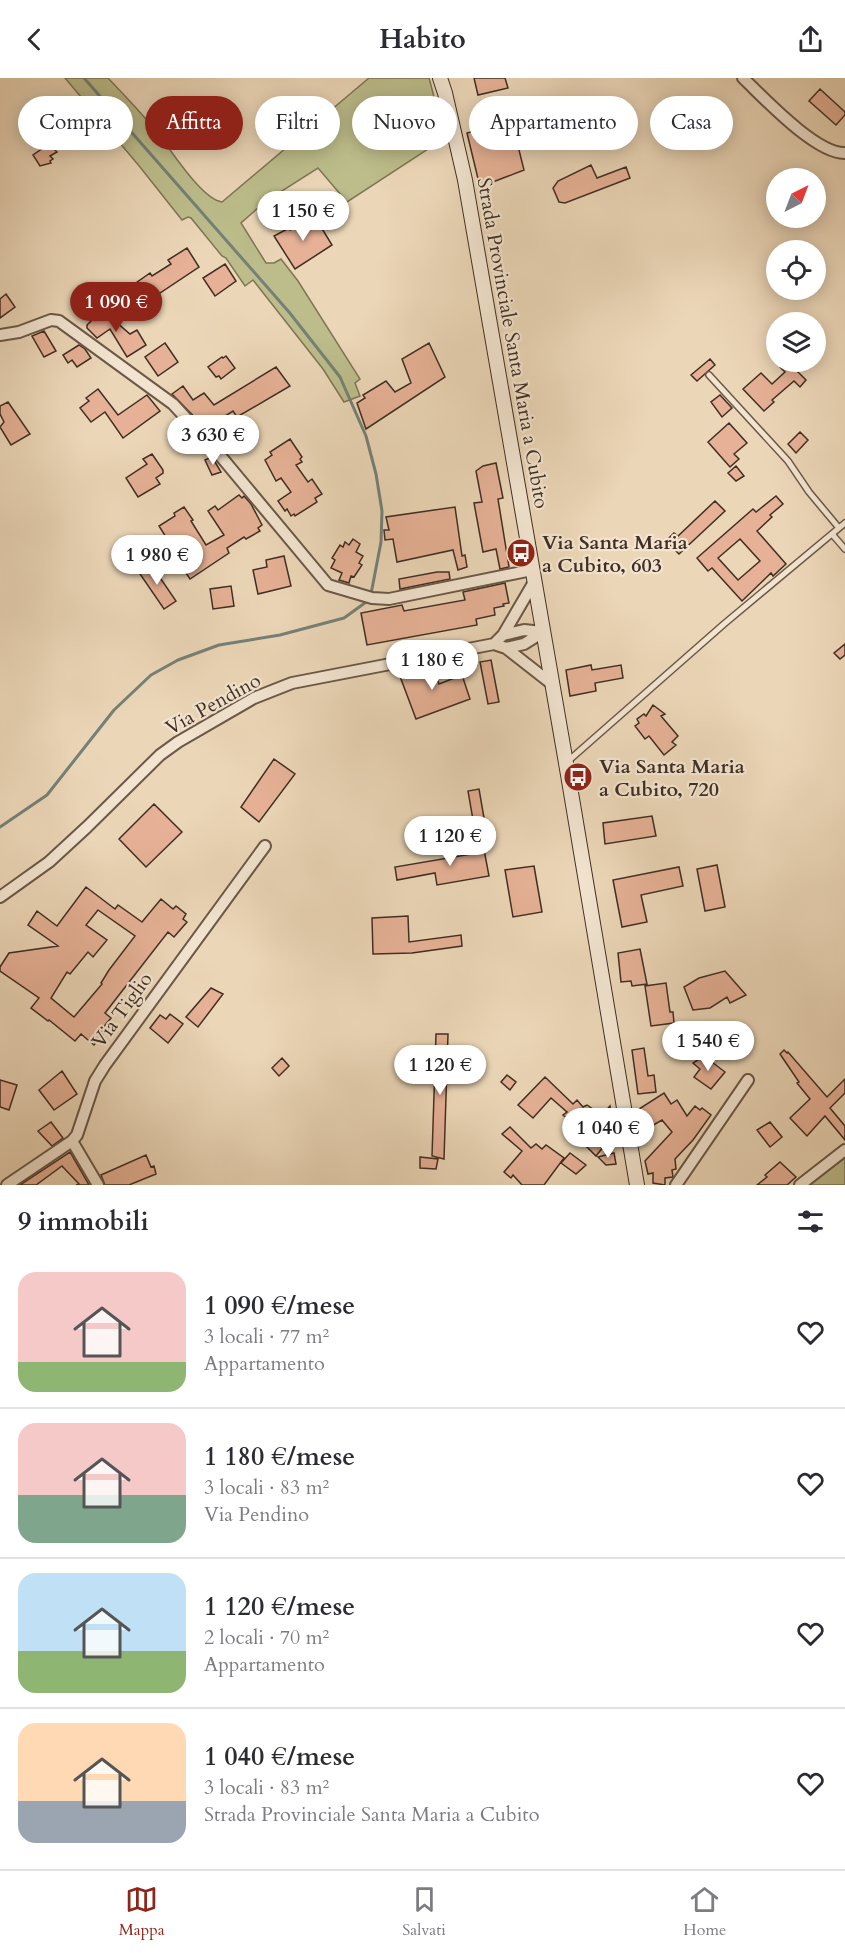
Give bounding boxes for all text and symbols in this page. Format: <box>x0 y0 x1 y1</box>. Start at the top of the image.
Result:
text: Habito <box>379 21 466 58</box>
icon: back <box>18 23 51 56</box>
icon: share <box>794 23 827 56</box>
chip: Compra <box>18 96 133 150</box>
chip: Affitta <box>145 96 243 150</box>
chip: Filtri <box>255 96 340 150</box>
chip: Nuovo <box>352 96 457 150</box>
chip: Appartamento <box>469 96 638 150</box>
chip: Casa <box>650 96 733 150</box>
north arrow <box>766 168 826 228</box>
map controls <box>766 168 826 372</box>
street label: Strada Provinciale Santa Maria a Cubito <box>471 175 555 511</box>
pin: 1 150 € <box>248 191 358 242</box>
text: 1 150 € <box>271 197 335 224</box>
button: locate <box>766 240 826 300</box>
pin: 1 090 € <box>61 282 171 333</box>
text: 1 090 € <box>84 288 148 315</box>
button: layers <box>766 312 826 372</box>
pin: 3 630 € <box>158 415 268 466</box>
text: 3 630 € <box>181 421 245 448</box>
place label: Via Santa Maria a Cubito, 603 <box>542 529 688 579</box>
pin: 1 980 € <box>102 535 212 586</box>
bus stop icon: Via Santa Maria a Cubito, 603 <box>505 537 537 569</box>
text: 1 980 € <box>125 541 189 568</box>
pin: 1 180 € <box>377 640 487 691</box>
text: 1 180 € <box>400 646 464 673</box>
street label: Via Pendino <box>161 667 266 741</box>
place label: Via Santa Maria a Cubito, 720 <box>599 753 745 803</box>
bus stop icon: Via Santa Maria a Cubito, 720 <box>562 761 594 793</box>
pin: 1 120 € <box>395 816 505 867</box>
text: 1 120 € <box>418 822 482 849</box>
street label: Via Tiglio <box>85 967 159 1053</box>
pin: 1 540 € <box>653 1021 763 1072</box>
text: 1 540 € <box>676 1027 740 1054</box>
pin: 1 120 € <box>385 1045 495 1096</box>
text: 1 120 € <box>408 1051 472 1078</box>
pin: 1 040 € <box>553 1108 663 1159</box>
text: 1 040 € <box>576 1114 640 1141</box>
text: 9 immobili <box>18 1204 149 1239</box>
icon: filters <box>794 1205 827 1238</box>
text: 1 090 €/mese <box>204 1288 355 1323</box>
icon: home <box>66 1296 138 1368</box>
icon: heart <box>794 1316 827 1349</box>
text: 3 locali · 77 m² <box>204 1323 329 1350</box>
text: Appartamento <box>204 1350 325 1377</box>
text: 1 180 €/mese <box>204 1439 355 1474</box>
icon: home <box>66 1447 138 1519</box>
icon: heart <box>794 1467 827 1500</box>
text: 3 locali · 83 m² <box>204 1474 329 1501</box>
text: Via Pendino <box>204 1501 309 1528</box>
text: 1 120 €/mese <box>204 1589 355 1624</box>
icon: home <box>66 1597 138 1669</box>
icon: heart <box>794 1617 827 1650</box>
text: 2 locali · 70 m² <box>204 1624 329 1651</box>
text: Appartamento <box>204 1651 325 1678</box>
text: 1 040 €/mese <box>204 1739 355 1774</box>
icon: home <box>66 1747 138 1819</box>
icon: heart <box>794 1767 827 1800</box>
text: 3 locali · 83 m² <box>204 1774 329 1801</box>
text: Strada Provinciale Santa Maria a Cubito <box>204 1801 539 1828</box>
tab: Mappa <box>119 1883 165 1941</box>
tab: Salvati <box>402 1883 446 1941</box>
tab: Home <box>683 1883 726 1941</box>

